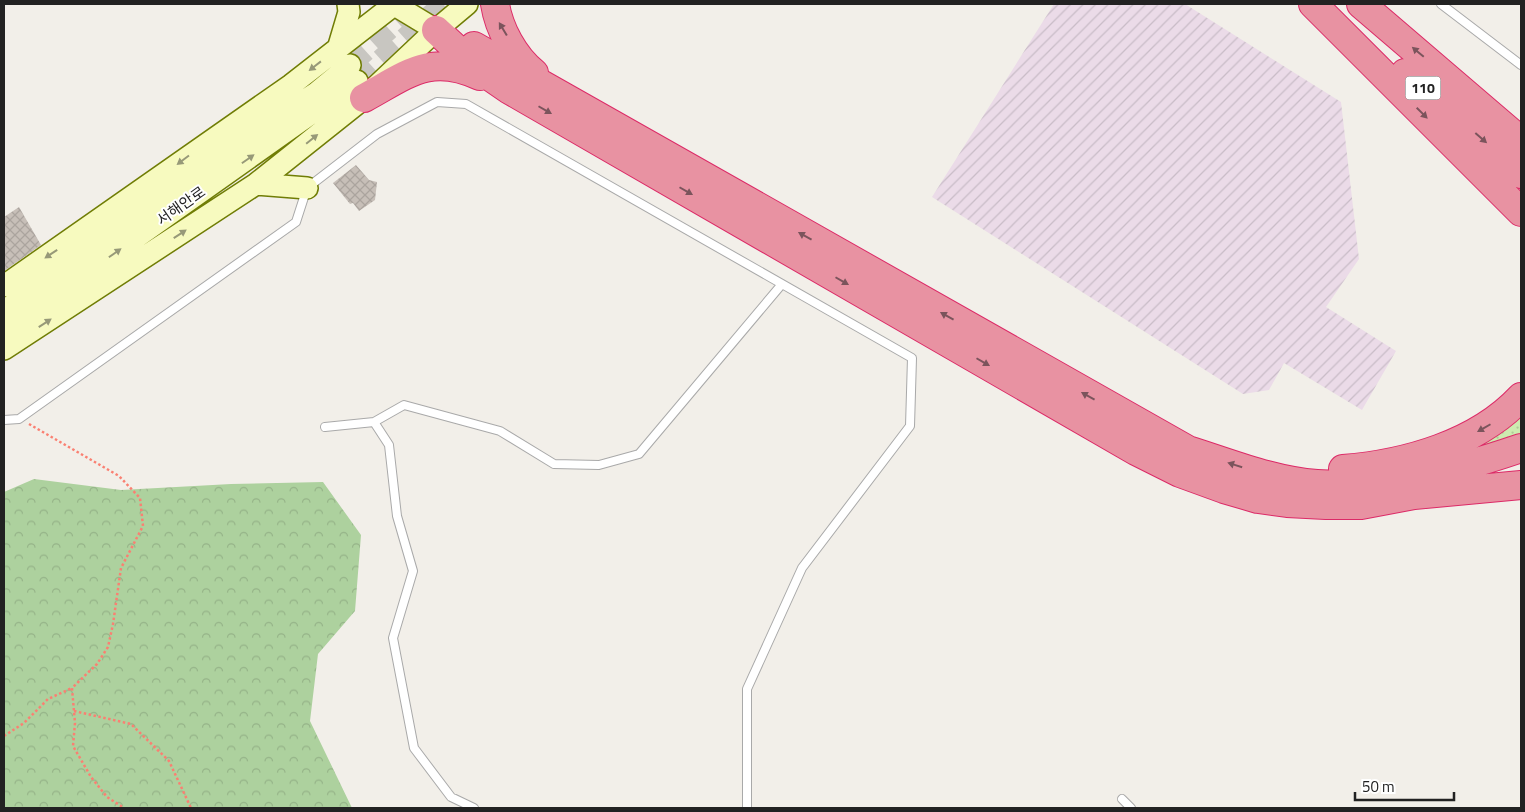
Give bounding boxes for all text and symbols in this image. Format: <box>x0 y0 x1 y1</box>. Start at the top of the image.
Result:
one-way arrow <box>498 23 507 36</box>
one-way arrow <box>1411 47 1424 58</box>
one-way arrow <box>309 61 322 71</box>
road number: 110 <box>1406 76 1440 100</box>
one-way arrow <box>539 106 552 115</box>
one-way arrow <box>1415 107 1427 119</box>
one-way arrow <box>1474 133 1487 144</box>
one-way arrow <box>306 134 319 145</box>
one-way arrow <box>241 154 255 164</box>
one-way arrow <box>176 155 190 165</box>
street label: 서해안로 <box>152 180 210 231</box>
one-way arrow <box>679 187 693 196</box>
one-way arrow <box>174 229 187 238</box>
one-way arrow <box>799 231 812 240</box>
one-way arrow <box>109 248 122 258</box>
one-way arrow <box>44 249 57 259</box>
one-way arrow <box>835 277 849 286</box>
one-way arrow <box>940 311 954 320</box>
one-way arrow <box>38 318 52 328</box>
one-way arrow <box>976 358 989 367</box>
one-way arrow <box>1082 391 1095 400</box>
one-way arrow <box>1476 424 1491 432</box>
one-way arrow <box>1227 460 1242 468</box>
scale bar <box>1355 770 1454 802</box>
text: 50 m <box>1362 775 1395 798</box>

